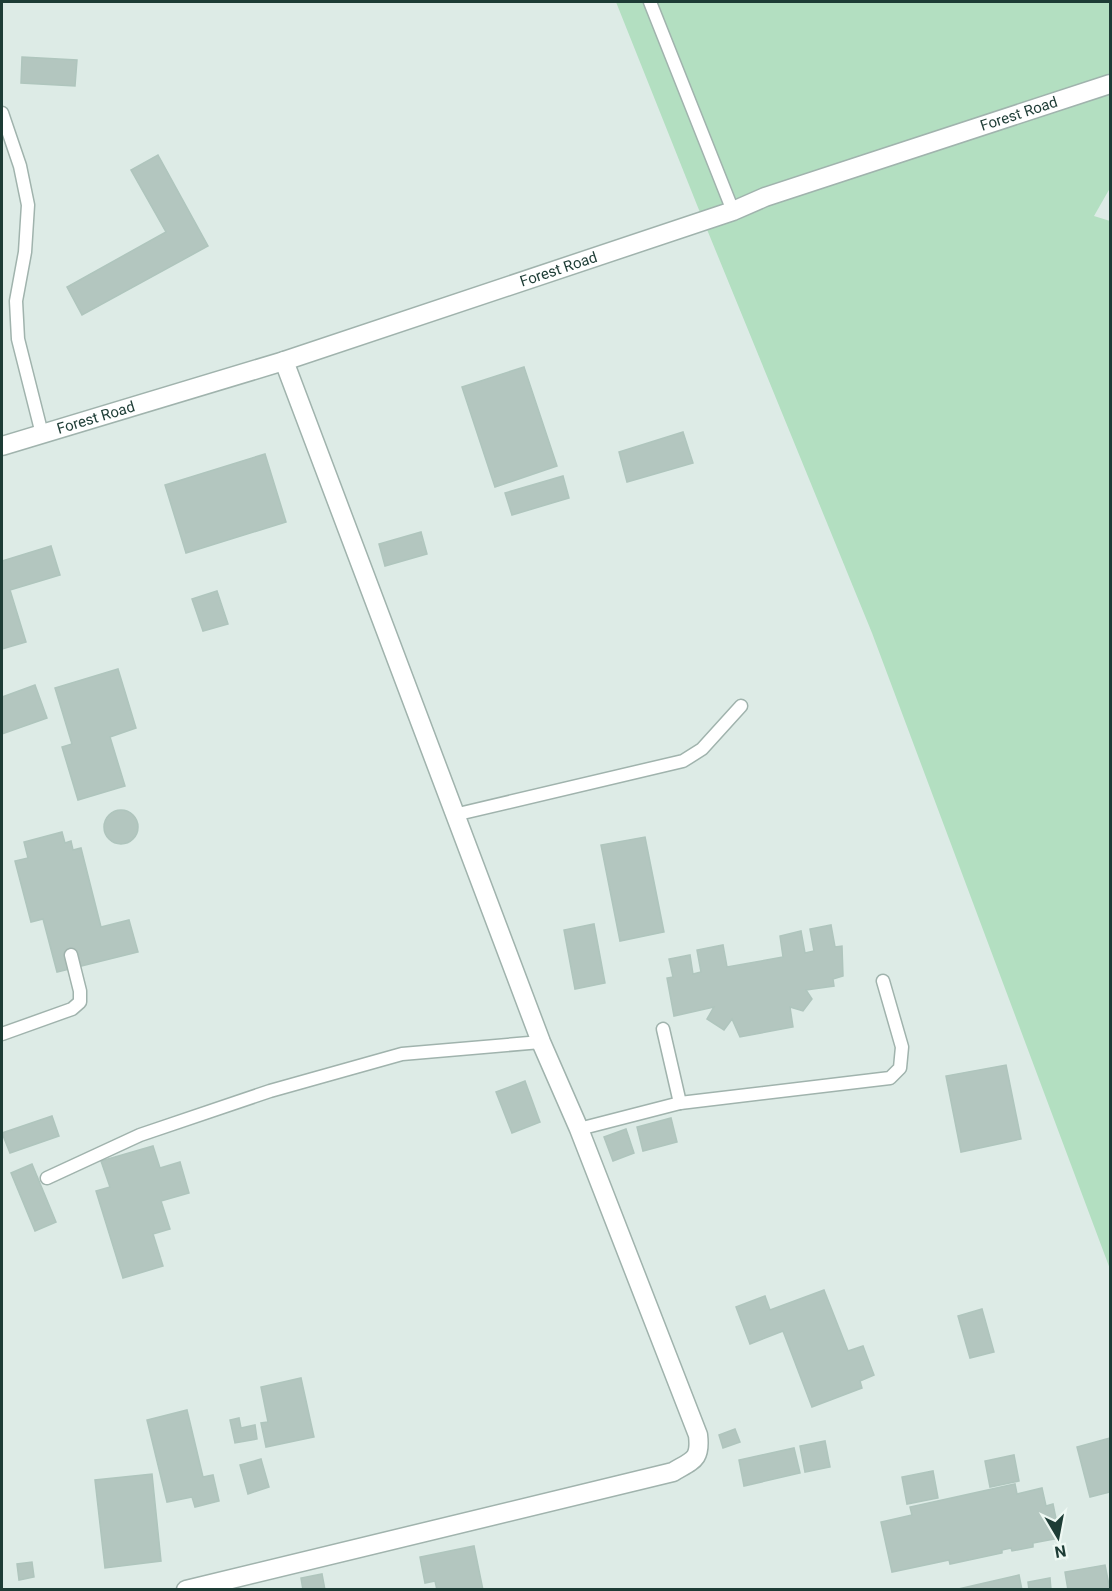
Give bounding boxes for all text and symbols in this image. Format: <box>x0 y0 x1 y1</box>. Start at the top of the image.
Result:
street label: Forest Road <box>978 93 1060 135</box>
street label: Forest Road <box>518 248 600 291</box>
street label: Forest Road <box>55 397 137 438</box>
north arrow <box>1028 1507 1088 1567</box>
text: N <box>1053 1541 1068 1562</box>

